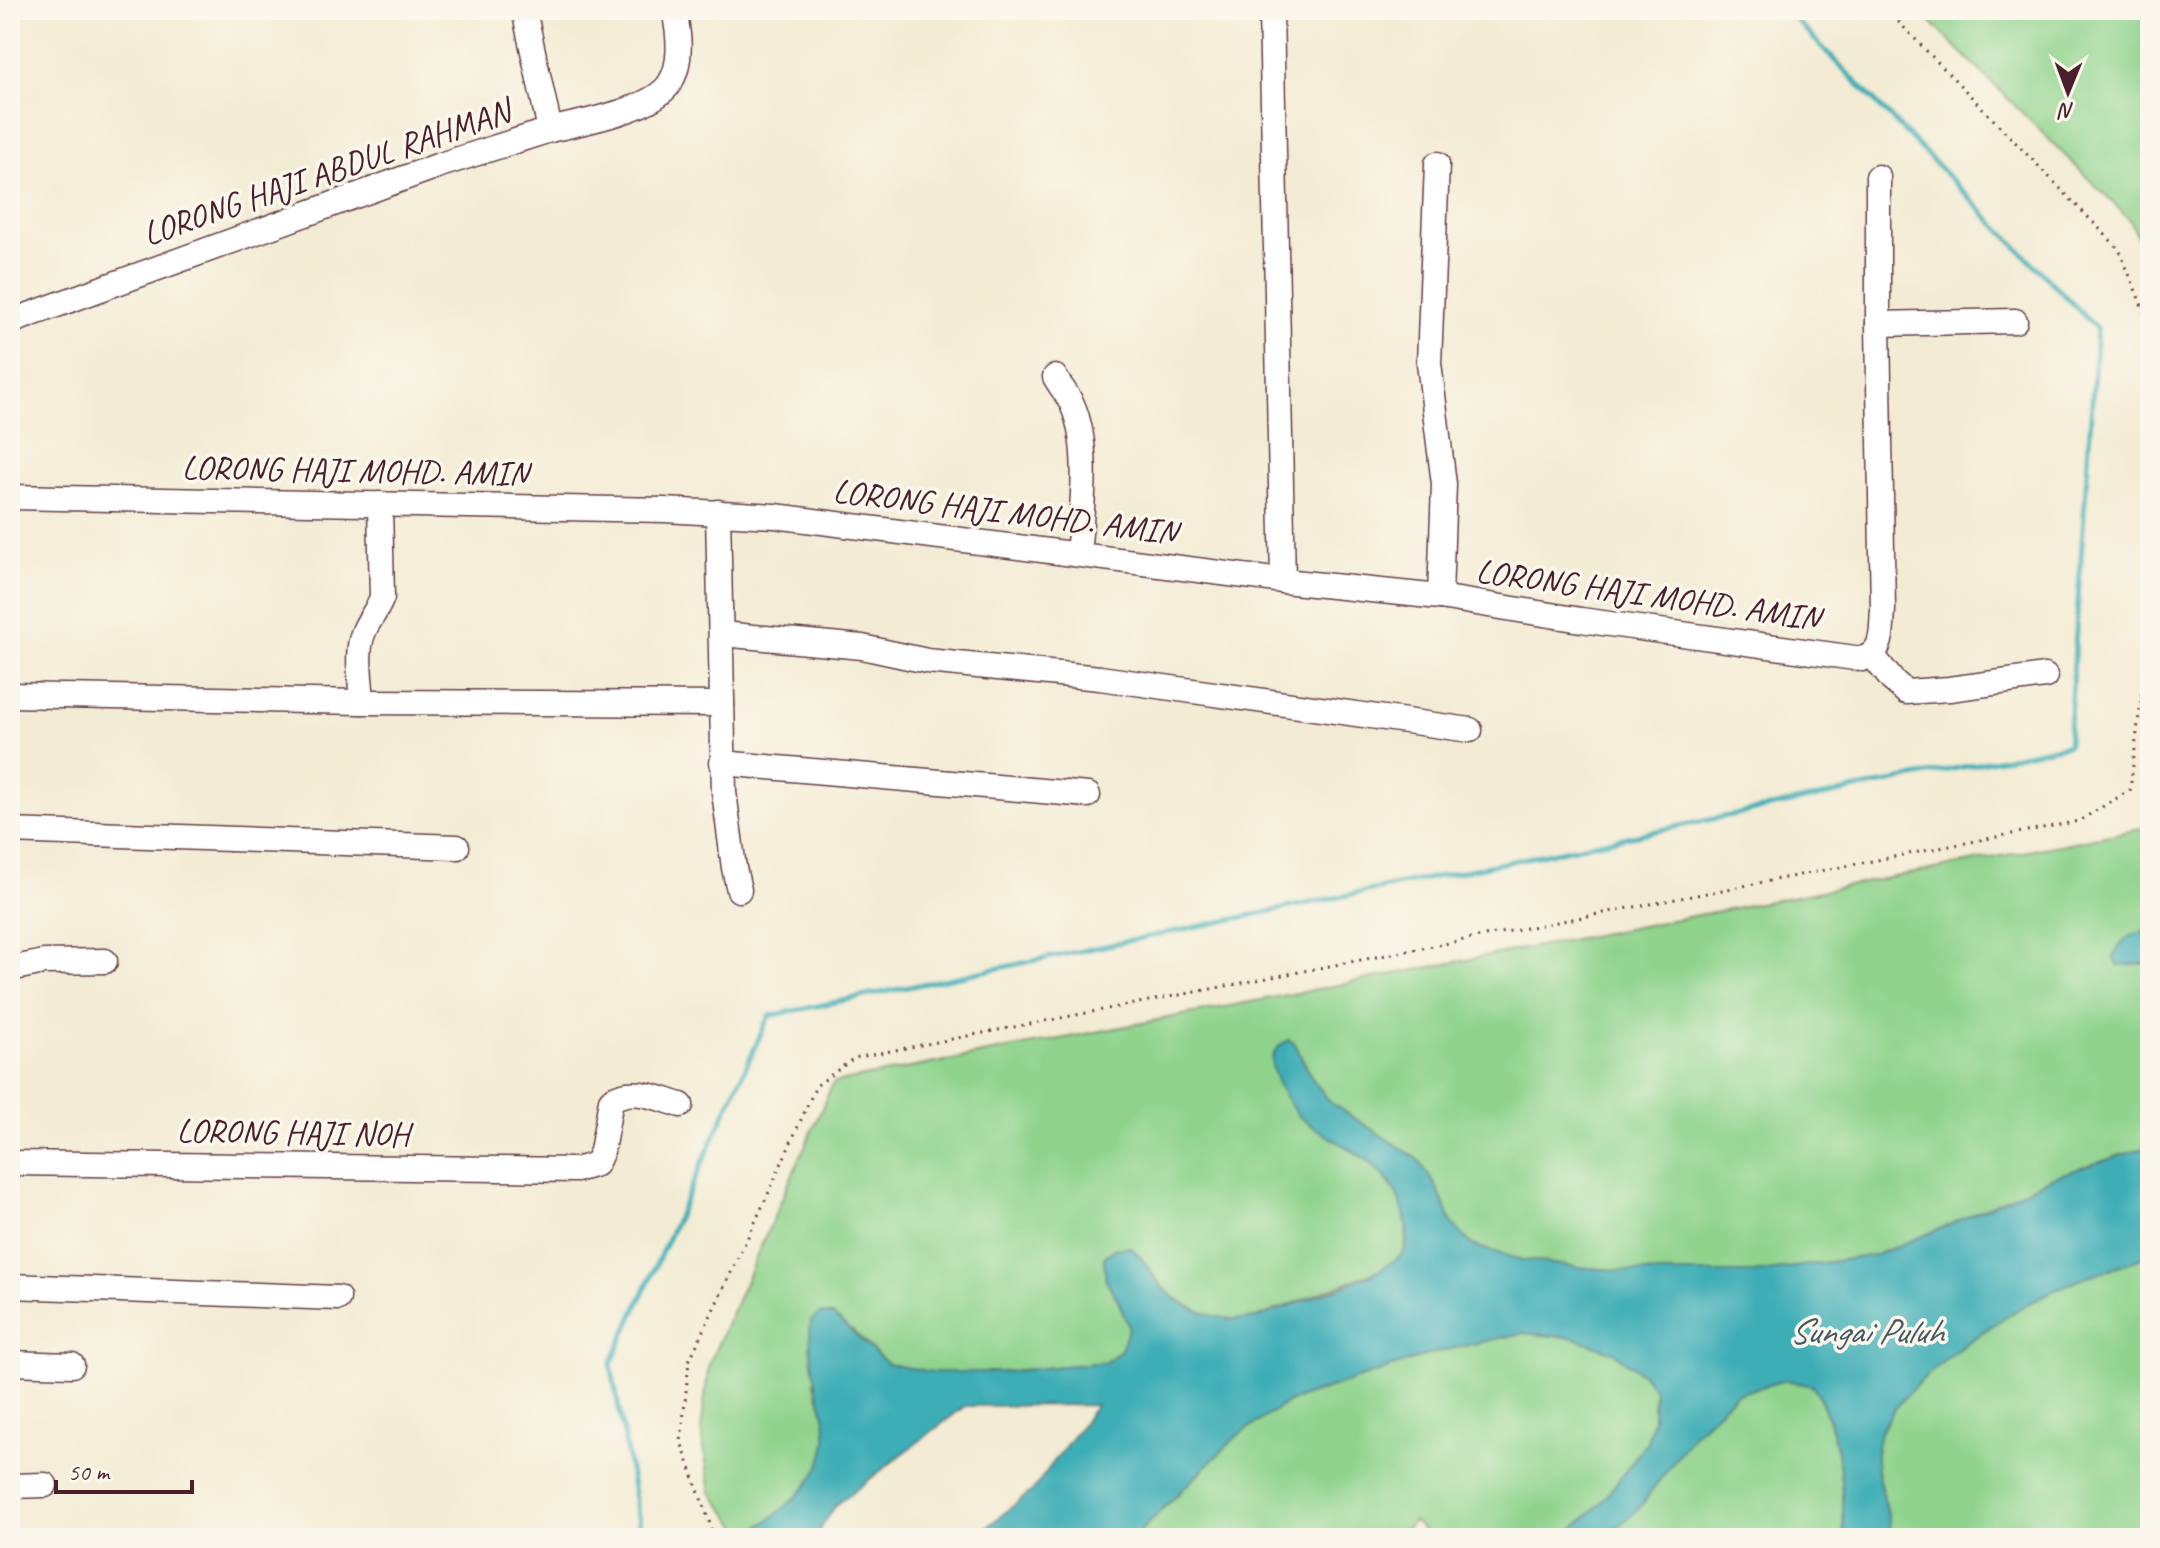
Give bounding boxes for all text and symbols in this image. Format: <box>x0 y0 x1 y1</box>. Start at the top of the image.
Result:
north arrow <box>2028 52 2108 132</box>
street label: LORONG HAJI ABDUL RAHMAN <box>137 87 520 255</box>
text: N <box>2057 97 2075 125</box>
street label: LORONG HAJI MOHD. AMIN <box>182 445 533 495</box>
street label: LORONG HAJI MOHD. AMIN <box>831 469 1184 554</box>
street label: LORONG HAJI MOHD. AMIN <box>1474 549 1827 640</box>
street label: LORONG HAJI NOH <box>176 1108 414 1156</box>
water label: Sungai Puluh <box>1789 1308 1946 1354</box>
scale bar <box>56 1444 192 1494</box>
text: 50 m <box>68 1457 111 1487</box>

